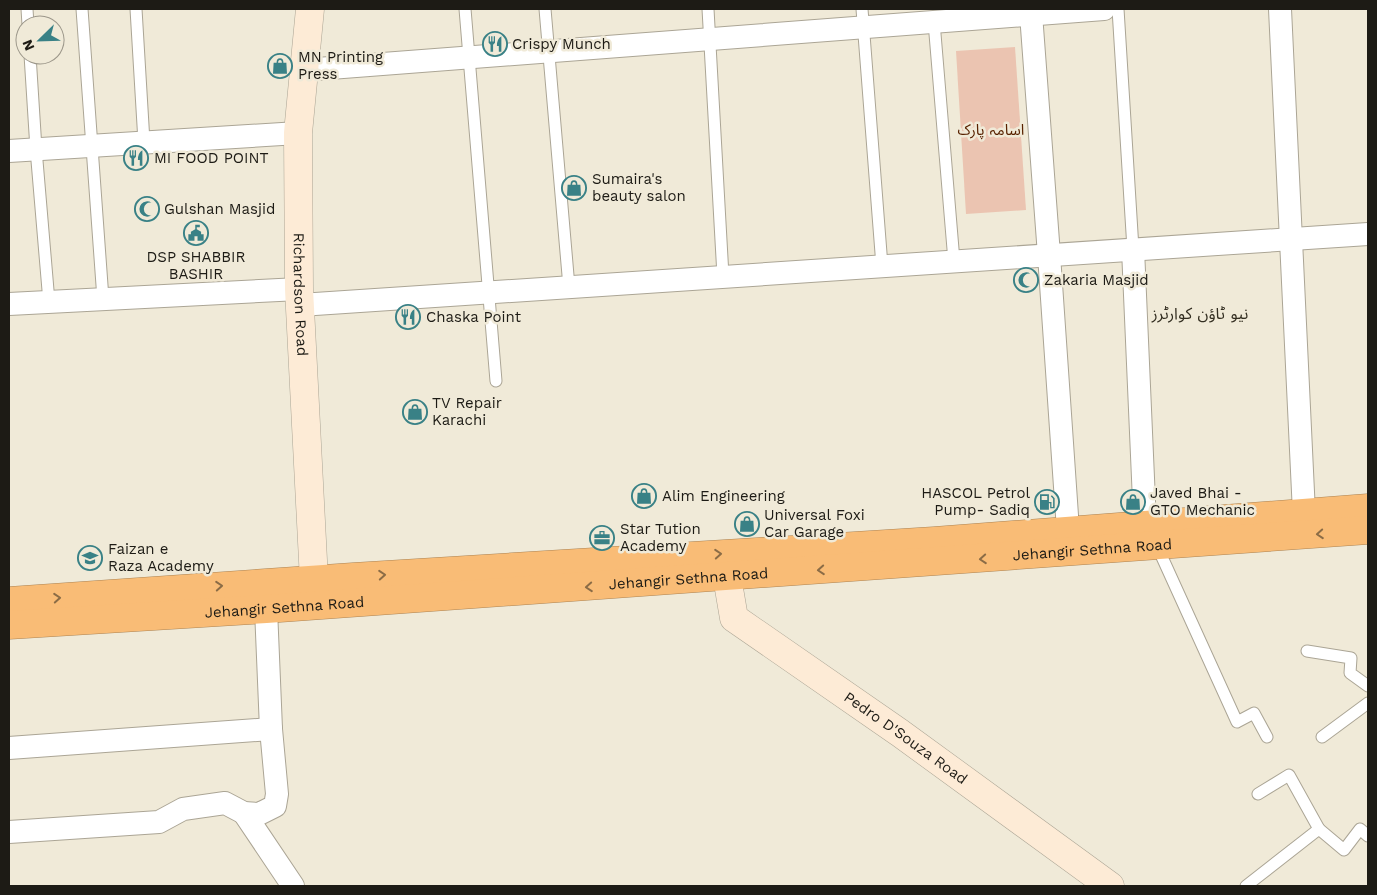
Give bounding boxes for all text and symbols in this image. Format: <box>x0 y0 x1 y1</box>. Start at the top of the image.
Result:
north arrow <box>15 15 65 65</box>
restaurant icon: Crispy Munch <box>482 31 508 57</box>
place label: Crispy Munch <box>512 35 611 53</box>
text: N <box>19 37 37 53</box>
place label: MN Printing Press <box>298 48 383 83</box>
shop icon: MN Printing Press <box>267 53 293 79</box>
park label: اسامہ پارک <box>958 121 1024 140</box>
restaurant icon: MI FOOD POINT <box>123 145 149 171</box>
place label: MI FOOD POINT <box>154 149 269 167</box>
place label: Sumaira's beauty salon <box>592 170 686 205</box>
shop icon: Sumaira's beauty salon <box>561 175 587 201</box>
mosque icon: Gulshan Masjid <box>134 196 160 222</box>
place label: Gulshan Masjid <box>164 200 275 218</box>
public building icon: DSP SHABBIR BASHIR <box>183 220 209 246</box>
street label: Richardson Road <box>290 233 311 356</box>
place label: DSP SHABBIR BASHIR <box>147 248 245 283</box>
mosque icon: Zakaria Masjid <box>1013 267 1039 293</box>
place label: Zakaria Masjid <box>1044 271 1149 289</box>
restaurant icon: Chaska Point <box>395 304 421 330</box>
district label: نیو ٹاؤن کوارٹرز <box>1151 304 1248 323</box>
place label: Chaska Point <box>426 308 522 326</box>
place label: TV Repair Karachi <box>432 394 502 429</box>
shop icon: TV Repair Karachi <box>402 399 428 425</box>
shop icon: Alim Engineering <box>631 483 657 509</box>
place label: HASCOL Petrol Pump- Sadiq <box>921 484 1030 519</box>
place label: Javed Bhai - GTO Mechanic <box>1150 484 1255 519</box>
place label: Alim Engineering <box>662 487 785 505</box>
fuel station icon: HASCOL Petrol Pump- Sadiq <box>1034 489 1060 515</box>
shop icon: Javed Bhai - GTO Mechanic <box>1120 489 1146 515</box>
place label: Universal Foxi Car Garage <box>764 506 865 541</box>
shop icon: Universal Foxi Car Garage <box>734 511 760 537</box>
place label: Star Tution Academy <box>620 520 701 555</box>
office icon: Star Tution Academy <box>589 525 615 551</box>
one-way arrow <box>1315 528 1323 539</box>
street label: Jehangir Sethna Road <box>1012 535 1173 564</box>
place label: Faizan e Raza Academy <box>108 540 214 575</box>
school or university icon: Faizan e Raza Academy <box>77 545 103 571</box>
one-way arrow <box>715 549 723 560</box>
one-way arrow <box>979 553 987 564</box>
street label: Jehangir Sethna Road <box>608 564 769 593</box>
one-way arrow <box>817 565 825 576</box>
one-way arrow <box>378 570 386 581</box>
one-way arrow <box>216 581 224 592</box>
one-way arrow <box>585 581 593 592</box>
one-way arrow <box>54 592 62 603</box>
street label: Jehangir Sethna Road <box>204 593 365 622</box>
street label: Pedro D'Souza Road <box>840 688 971 788</box>

